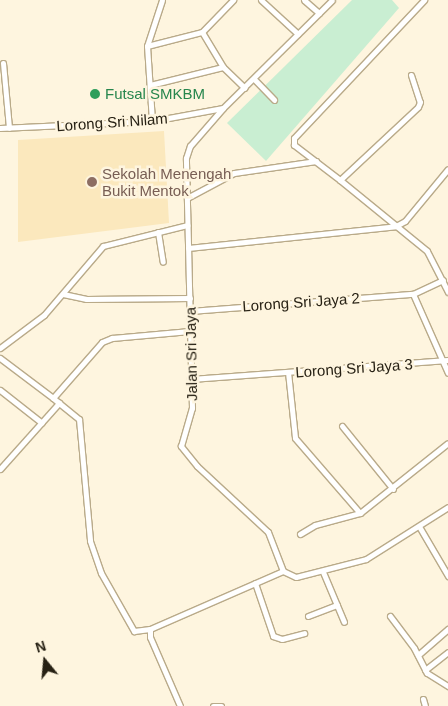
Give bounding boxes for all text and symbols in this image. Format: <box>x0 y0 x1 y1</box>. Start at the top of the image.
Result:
place label: Futsal SMKBM <box>105 85 205 103</box>
marker: Futsal SMKBM <box>89 88 101 100</box>
street label: Lorong Sri Nilam <box>56 109 168 135</box>
place label: Sekolah Menengah Bukit Mentok <box>102 164 231 199</box>
marker: Sekolah Menengah Bukit Mentok <box>86 176 98 188</box>
street label: Lorong Sri Jaya 2 <box>242 289 360 315</box>
street label: Jalan Sri Jaya <box>181 307 201 401</box>
street label: Lorong Sri Jaya 3 <box>295 355 413 381</box>
north arrow <box>20 636 70 686</box>
text: N <box>33 638 48 656</box>

